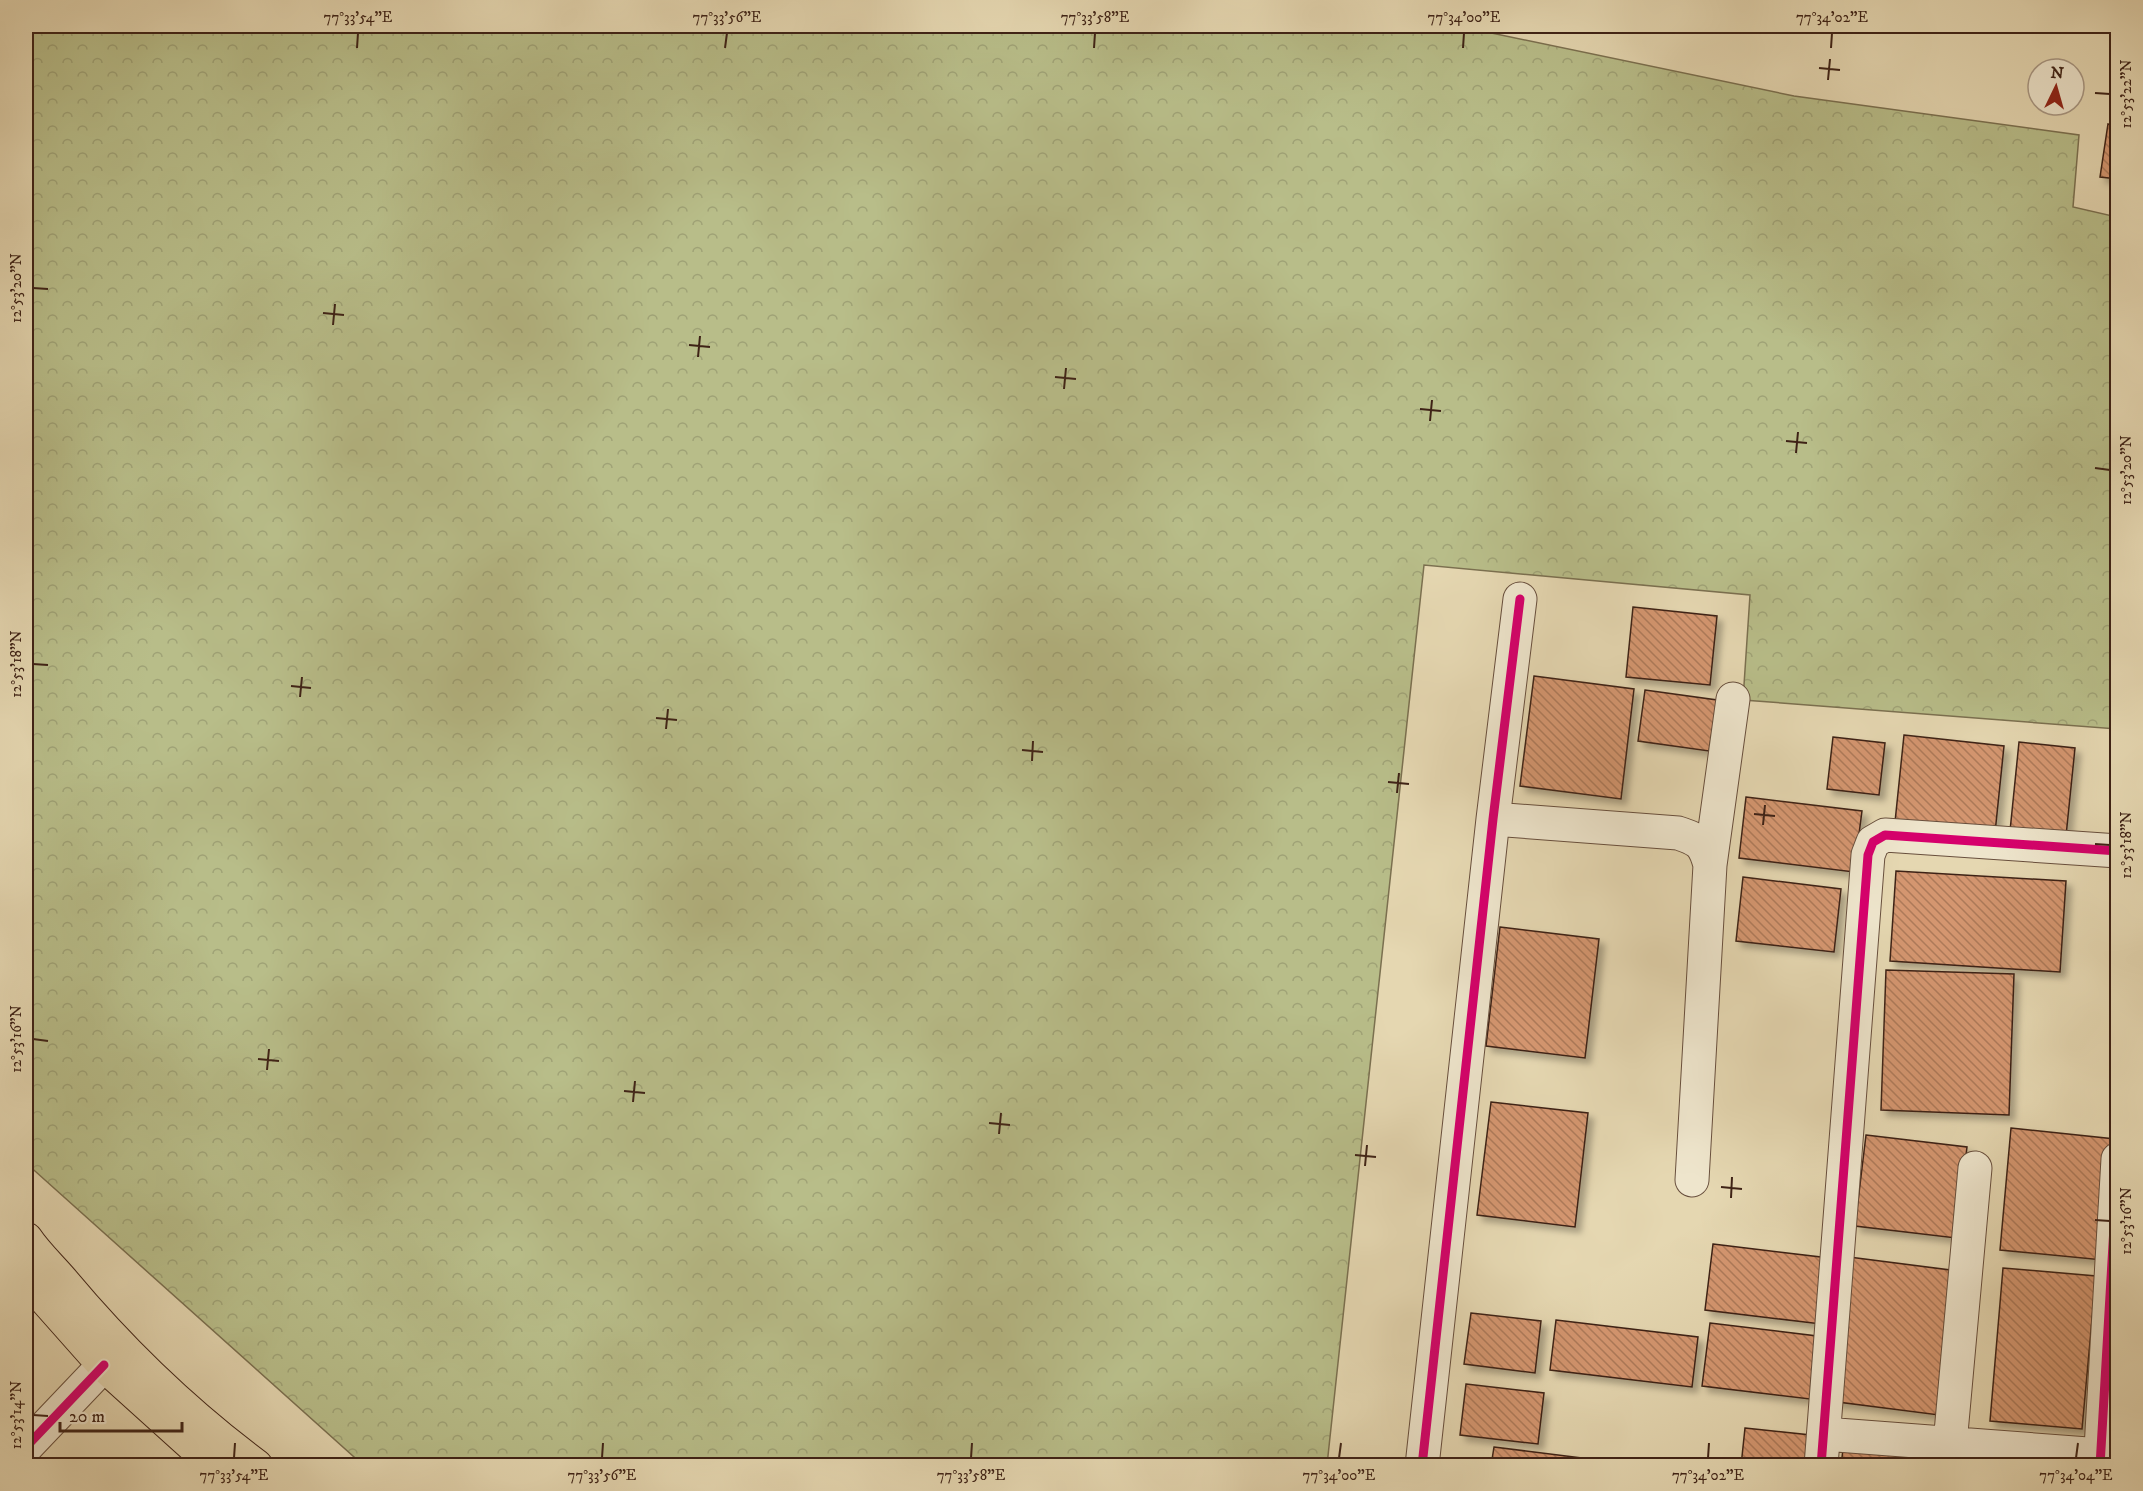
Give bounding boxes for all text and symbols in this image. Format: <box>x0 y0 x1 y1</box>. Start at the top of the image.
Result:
text: 77°33'54"E <box>324 8 393 27</box>
text: 77°33'56"E <box>693 8 762 27</box>
text: 77°33'58"E <box>1061 8 1130 27</box>
text: 77°34'00"E <box>1428 8 1501 27</box>
text: 77°34'02"E <box>1796 8 1868 27</box>
north arrow <box>2026 57 2086 117</box>
text: 12°53'22"N <box>2117 59 2136 129</box>
text: N <box>2050 63 2065 84</box>
text: 12°53'20"N <box>7 253 26 323</box>
text: 12°53'20"N <box>2117 435 2136 505</box>
text: 12°53'18"N <box>7 630 26 698</box>
text: 12°53'18"N <box>2117 811 2136 879</box>
text: 12°53'16"N <box>7 1005 26 1073</box>
text: 12°53'16"N <box>2117 1187 2136 1255</box>
text: 12°53'14"N <box>7 1381 26 1449</box>
scale bar <box>60 1395 182 1433</box>
text: 20 m <box>69 1406 105 1428</box>
text: 77°33'54"E <box>200 1466 269 1485</box>
text: 77°33'56"E <box>568 1466 637 1485</box>
text: 77°33'58"E <box>937 1466 1006 1485</box>
text: 77°34'00"E <box>1303 1466 1376 1485</box>
text: 77°34'02"E <box>1672 1466 1744 1485</box>
text: 77°34'04"E <box>2039 1466 2113 1485</box>

